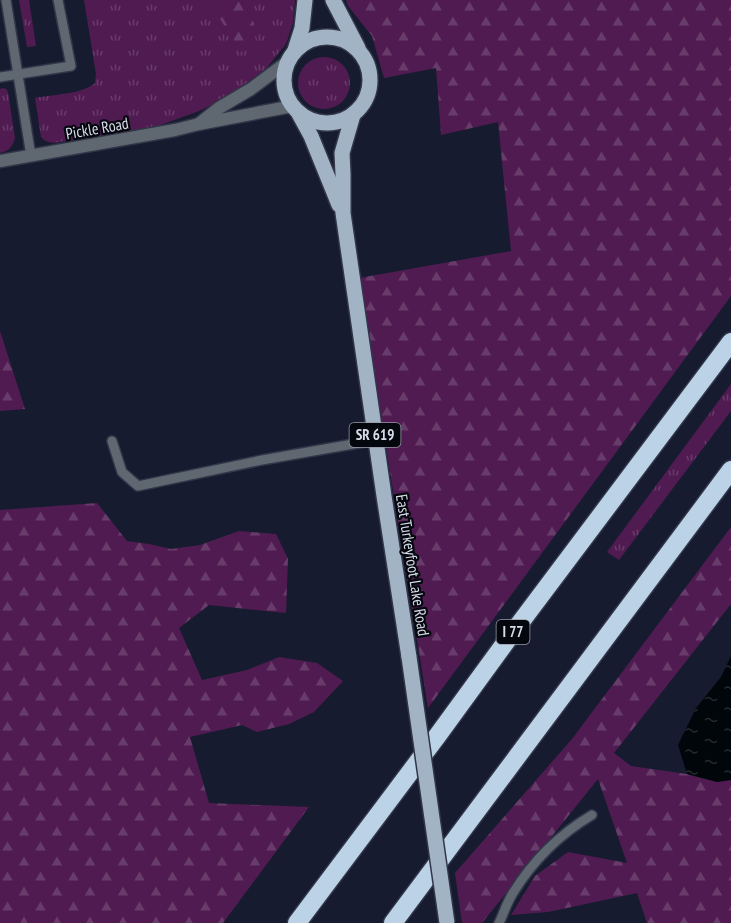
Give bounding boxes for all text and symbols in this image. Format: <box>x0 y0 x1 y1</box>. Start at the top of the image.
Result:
street label: Pickle Road <box>64 113 130 143</box>
road number: SR 619 <box>350 423 400 447</box>
street label: East Turkeyfoot Lake Road <box>392 493 434 637</box>
road number: I 77 <box>496 620 530 644</box>

